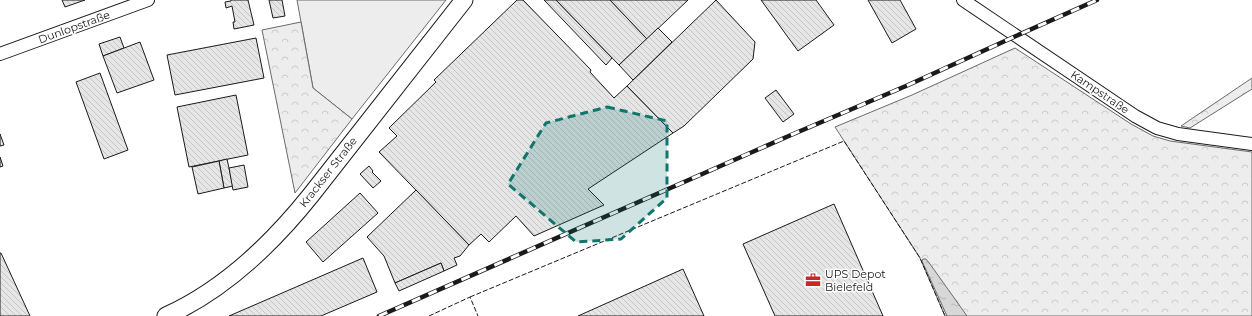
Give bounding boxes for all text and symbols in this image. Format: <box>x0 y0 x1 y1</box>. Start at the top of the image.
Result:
street label: Dunlopstraße <box>36 7 112 46</box>
street label: Kampstraße <box>1068 67 1132 117</box>
street label: Krackser Straße <box>296 134 360 210</box>
place label: UPS Depot Bielefeld <box>825 267 886 294</box>
office icon: UPS Depot Bielefeld <box>804 271 822 289</box>

